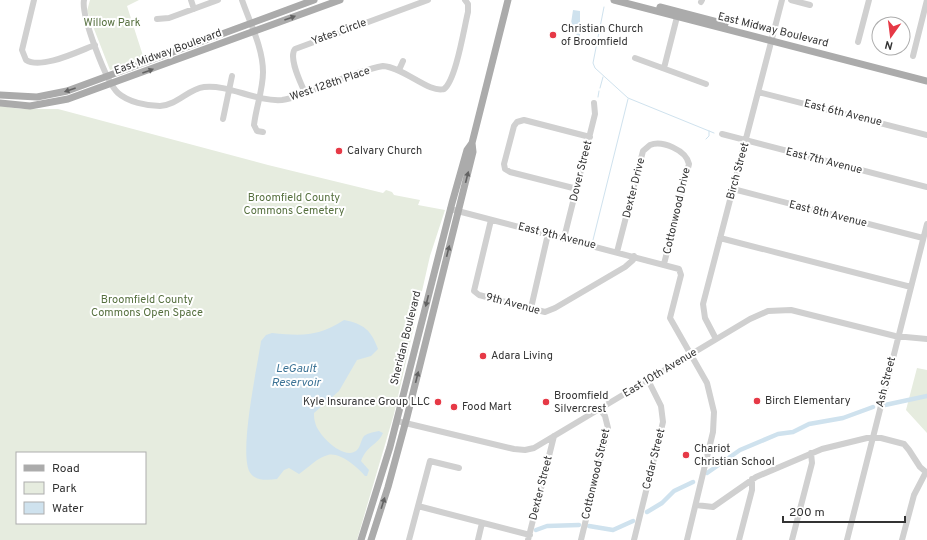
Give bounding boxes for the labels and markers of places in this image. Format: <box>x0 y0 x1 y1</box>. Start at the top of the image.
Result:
place label: Christian Church of Broomfield <box>561 22 643 49</box>
marker: Christian Church of Broomfield <box>548 30 558 40</box>
place label: Calvary Church <box>347 144 422 158</box>
marker: Calvary Church <box>334 146 344 156</box>
place label: Adara Living <box>491 349 553 363</box>
marker: Adara Living <box>478 351 488 361</box>
place label: Broomfield Silvercrest <box>554 389 608 416</box>
place label: Birch Elementary <box>765 394 851 408</box>
place label: Kyle Insurance Group LLC <box>303 395 430 409</box>
marker: Birch Elementary <box>752 396 762 406</box>
marker: Kyle Insurance Group LLC <box>433 397 443 407</box>
marker: Broomfield Silvercrest <box>541 397 551 407</box>
place label: Food Mart <box>462 400 512 414</box>
marker: Food Mart <box>449 402 459 412</box>
place label: Chariot Christian School <box>694 442 775 469</box>
marker: Chariot Christian School <box>681 450 691 460</box>

